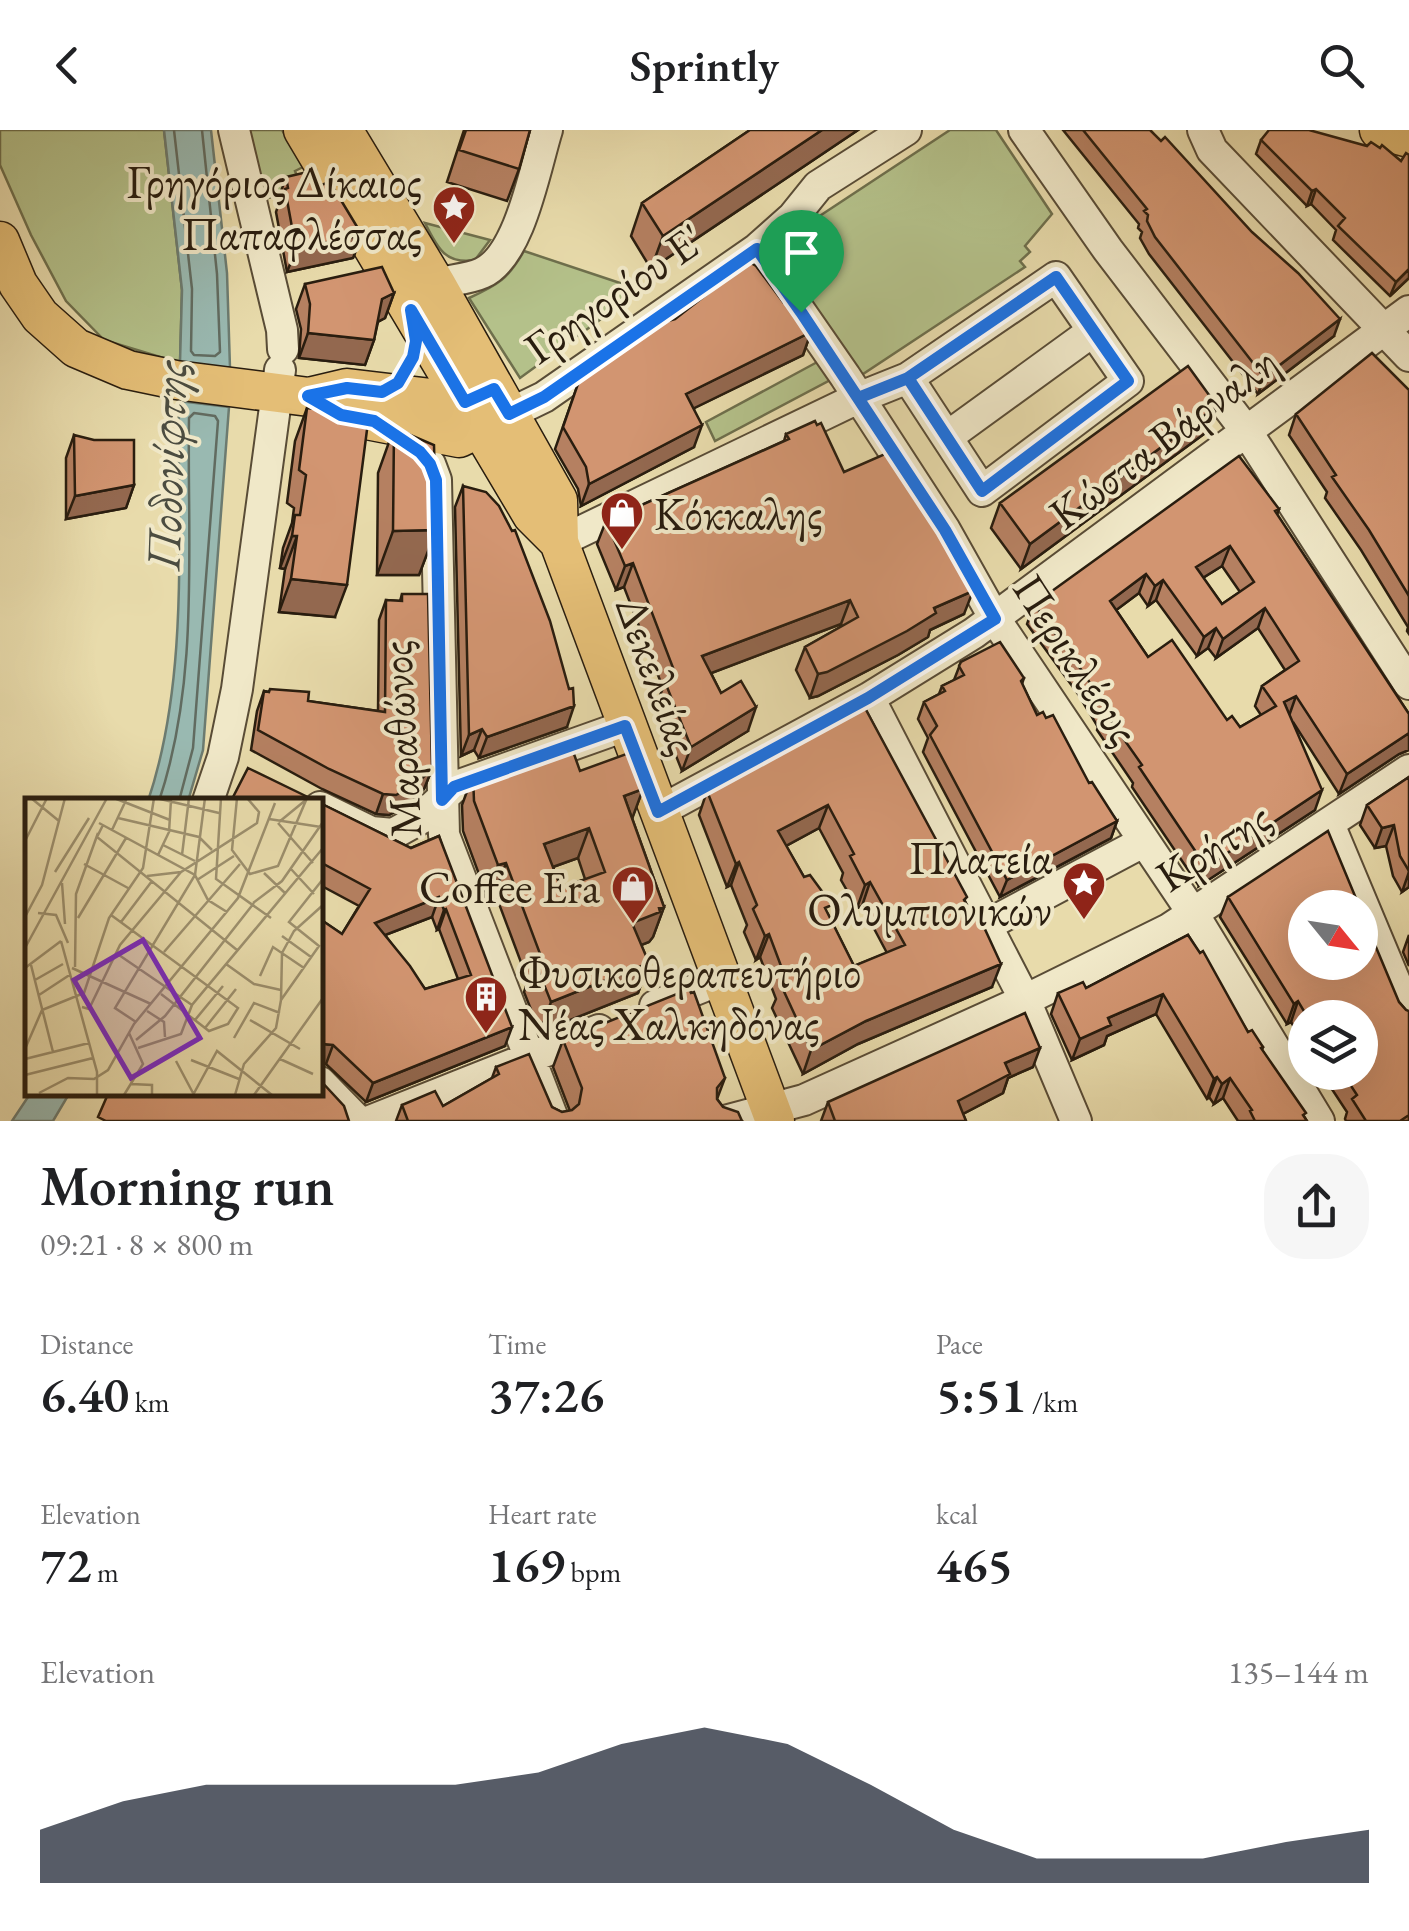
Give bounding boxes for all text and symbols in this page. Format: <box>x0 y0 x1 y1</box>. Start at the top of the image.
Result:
text: Sprintly <box>630 36 779 94</box>
icon: back <box>40 38 95 93</box>
icon: search <box>1314 38 1369 93</box>
place label: Γρηγόριος Δίκαιος Παπαφλέσσας <box>127 152 422 262</box>
place icon: Γρηγόριος Δίκαιος Παπαφλέσσας <box>431 184 477 245</box>
street label: Γρηγορίου Ε' <box>513 210 715 376</box>
pin <box>759 210 844 313</box>
icon: arrive <box>774 225 829 280</box>
street label: Κώστα Βάρναλη <box>1037 332 1289 542</box>
water label: Ποδονίφτης <box>131 358 201 573</box>
place label: Κόκκαλης <box>654 484 822 542</box>
shop icon: Κόκκαλης <box>599 490 645 551</box>
street label: Περικλέους <box>1000 563 1154 755</box>
street label: Δεκελείας <box>603 588 713 762</box>
street label: Μαραθώνος <box>366 639 434 839</box>
street label: Κρήτης <box>1145 788 1281 904</box>
inset map <box>25 798 322 1096</box>
place label: Πλατεία Ολυμπιονικών <box>807 828 1053 938</box>
place label: Coffee Era <box>419 858 600 916</box>
place icon: Πλατεία Ολυμπιονικών <box>1061 860 1107 921</box>
shop icon: Coffee Era <box>610 864 656 925</box>
north arrow <box>1288 890 1378 980</box>
map controls <box>1288 890 1378 1090</box>
place label: Φυσικοθεραπευτήριο Νέας Χαλκηδόνας <box>518 942 861 1052</box>
building icon: Φυσικοθεραπευτήριο Νέας Χαλκηδόνας <box>463 974 509 1035</box>
button: layers <box>1288 1000 1378 1090</box>
text: Morning run <box>40 1150 334 1221</box>
button: share <box>1264 1154 1369 1259</box>
text: 09:21 · 8 × 800 m <box>40 1223 253 1265</box>
text: Distance <box>40 1326 134 1362</box>
text: Time <box>488 1326 546 1362</box>
text: Pace <box>936 1326 983 1362</box>
text: 6.40 <box>40 1362 129 1427</box>
text: 37:26 <box>488 1362 604 1427</box>
text: 5:51 <box>936 1362 1027 1427</box>
text: km <box>129 1384 170 1420</box>
text: /km <box>1027 1384 1078 1420</box>
text: Elevation <box>40 1496 141 1532</box>
text: Heart rate <box>488 1496 597 1532</box>
text: kcal <box>936 1496 978 1532</box>
text: 72 <box>40 1532 91 1597</box>
text: 169 <box>488 1532 565 1597</box>
text: 465 <box>936 1532 1013 1597</box>
text: m <box>91 1554 119 1590</box>
text: bpm <box>565 1554 621 1590</box>
text: Elevation <box>40 1651 155 1693</box>
text: 135–144 m <box>1228 1651 1369 1693</box>

